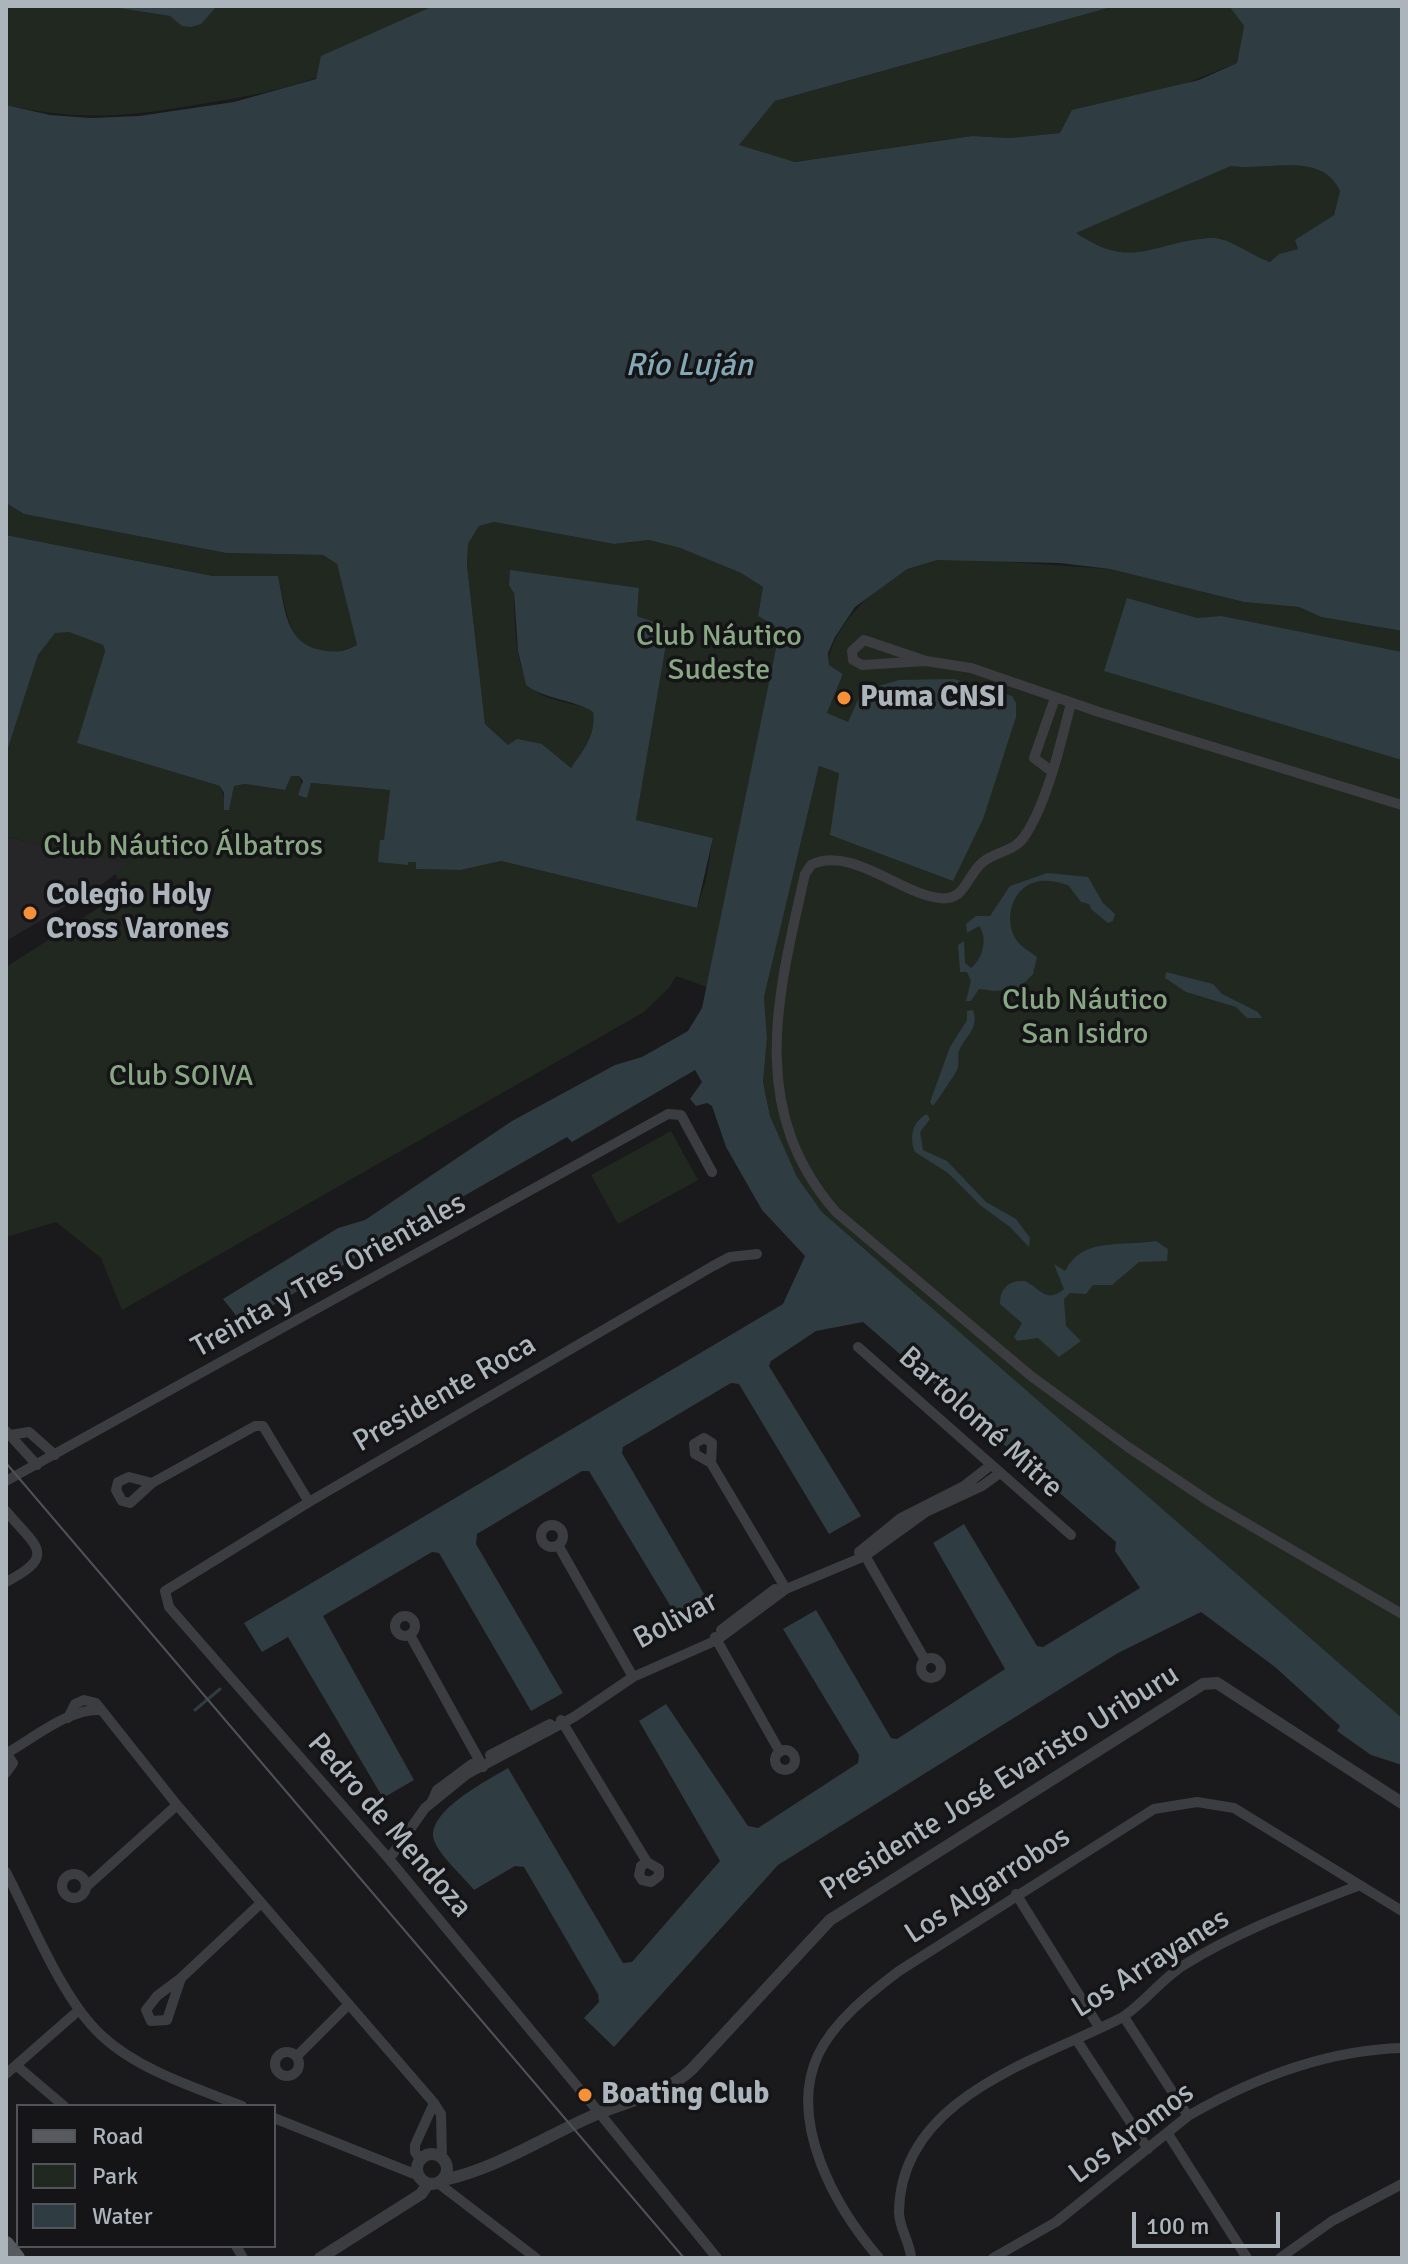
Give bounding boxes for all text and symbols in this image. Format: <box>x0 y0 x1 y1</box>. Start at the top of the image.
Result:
water label: Río Luján <box>625 348 753 386</box>
park label: Club Náutico Sudeste <box>636 619 802 690</box>
place label: Puma CNSI <box>860 680 1005 716</box>
marker: Puma CNSI <box>835 689 853 707</box>
park label: Club Náutico Álbatros <box>43 829 323 865</box>
place label: Colegio Holy Cross Varones <box>46 878 229 948</box>
marker: Colegio Holy Cross Varones <box>21 904 39 922</box>
park label: Club Náutico San Isidro <box>1002 983 1168 1054</box>
park label: Club SOIVA <box>109 1059 253 1095</box>
street label: Treinta y Tres Orientales <box>186 1186 472 1366</box>
street label: Presidente Roca <box>347 1327 543 1461</box>
street label: Bartolomé Mitre <box>890 1340 1070 1506</box>
street label: Bolivar <box>628 1584 724 1658</box>
street label: Presidente José Evaristo Uriburu <box>814 1657 1186 1909</box>
street label: Pedro de Mendoza <box>299 1726 479 1926</box>
street label: Los Algarrobos <box>899 1819 1077 1953</box>
street label: Los Arrayanes <box>1066 1901 1236 2027</box>
street label: Los Aromos <box>1062 2075 1202 2193</box>
place label: Boating Club <box>601 2077 769 2113</box>
marker: Boating Club <box>576 2086 594 2104</box>
legend <box>16 2104 276 2248</box>
text: Road <box>92 2121 143 2151</box>
text: Park <box>92 2161 138 2191</box>
scale bar <box>1136 2196 1284 2246</box>
text: Water <box>92 2201 152 2231</box>
text: 100 m <box>1146 2211 1209 2241</box>

